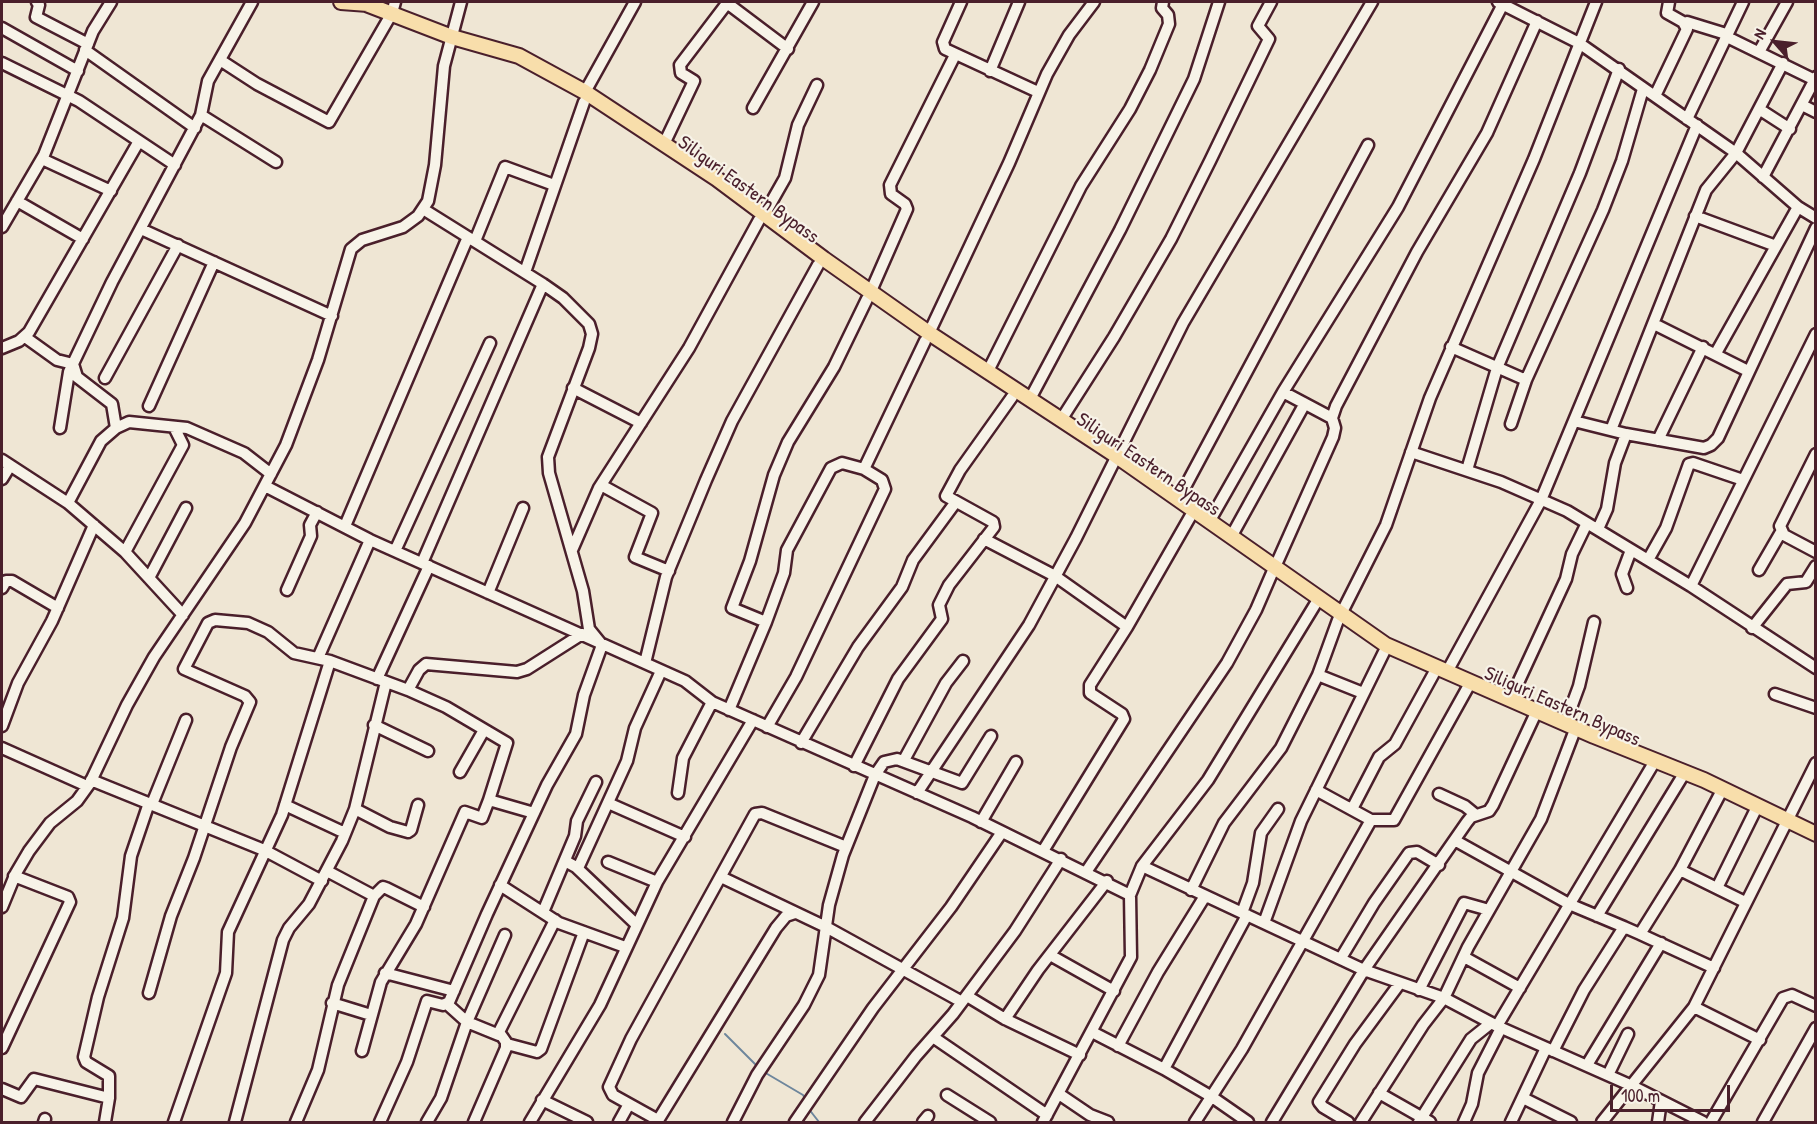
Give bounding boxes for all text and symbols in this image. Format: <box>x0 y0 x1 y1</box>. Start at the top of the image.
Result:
north arrow <box>1745 12 1805 72</box>
text: N <box>1747 25 1771 42</box>
street label: Siliguri Eastern Bypass <box>673 131 823 249</box>
street label: Siliguri Eastern Bypass <box>1072 408 1224 522</box>
street label: Siliguri Eastern Bypass <box>1480 662 1644 752</box>
scale bar <box>1613 1073 1733 1111</box>
text: 100 m <box>1621 1083 1660 1108</box>

